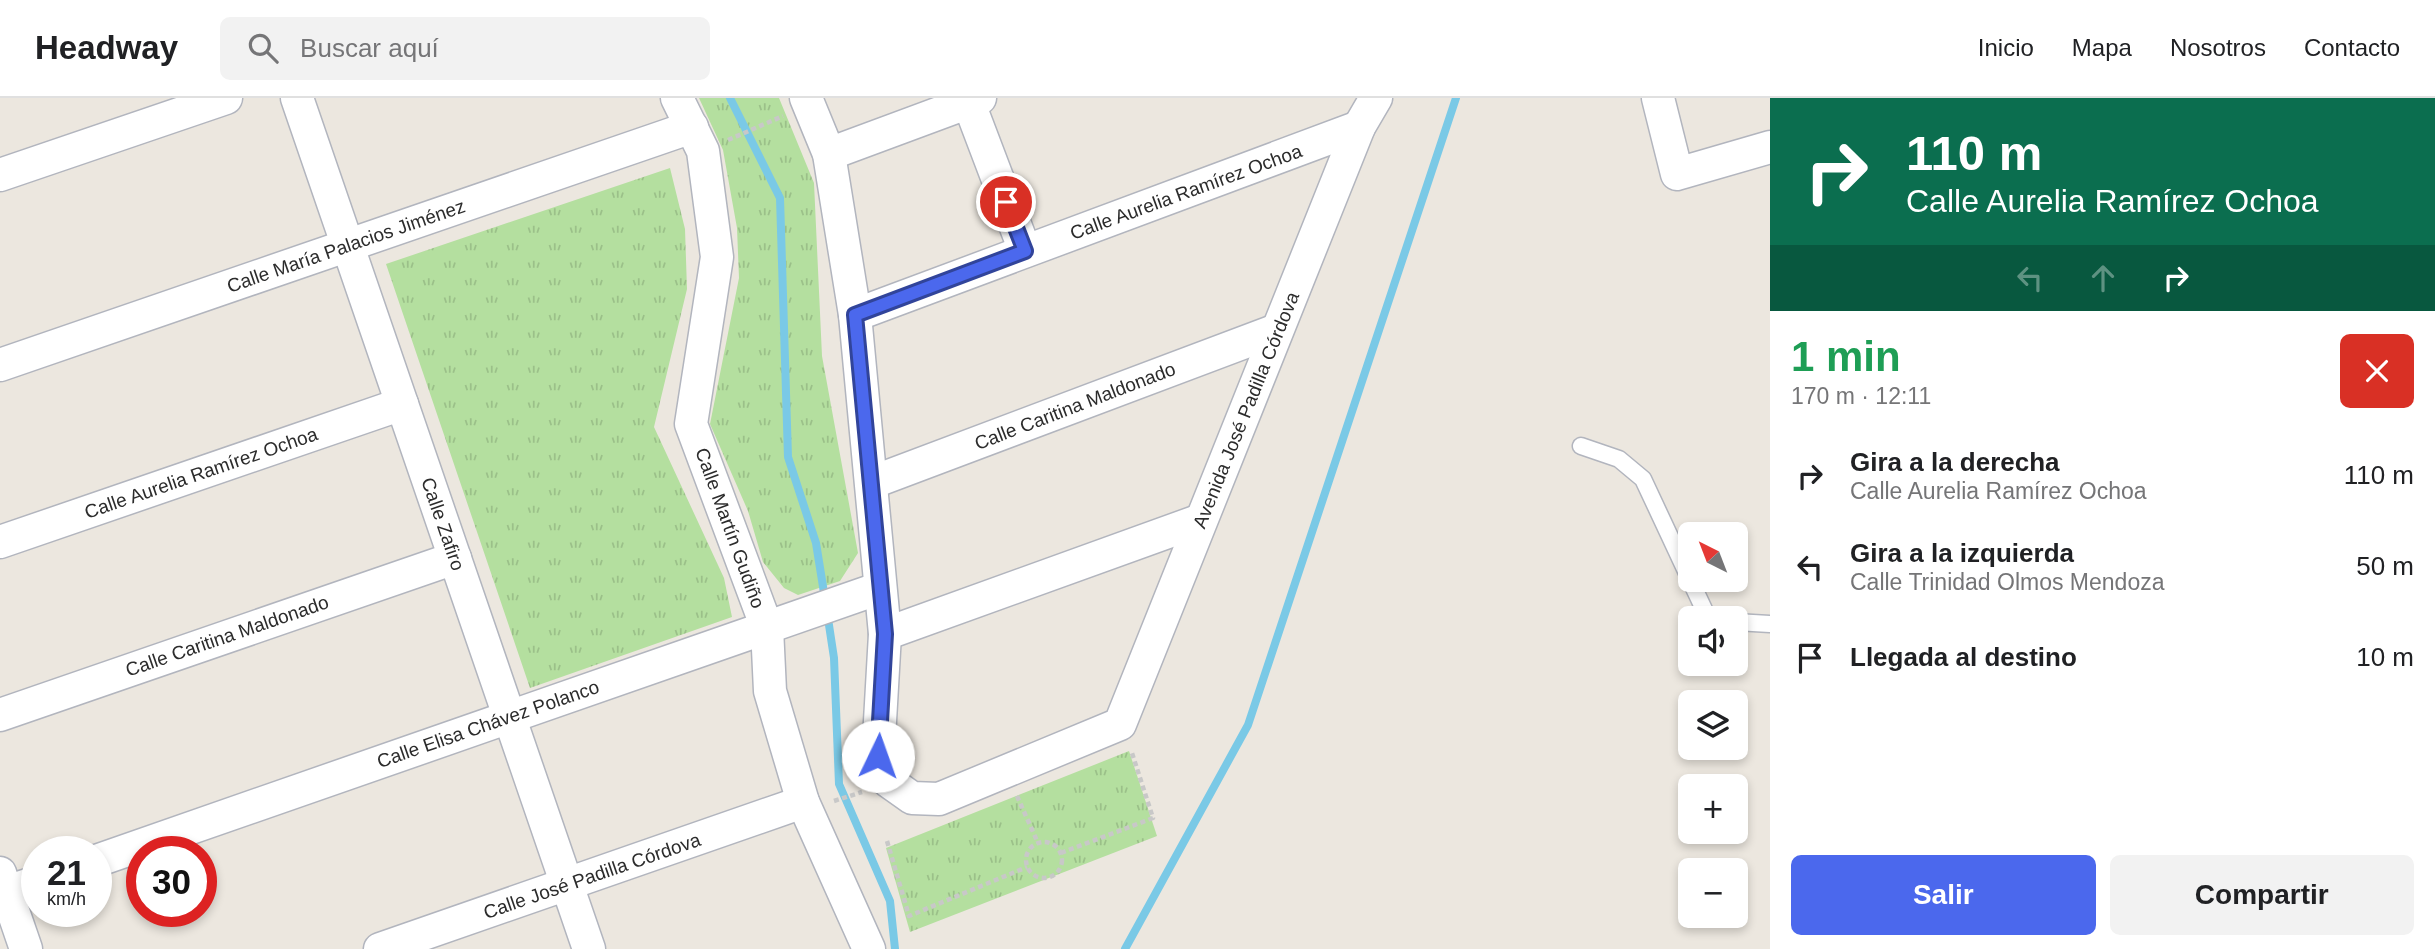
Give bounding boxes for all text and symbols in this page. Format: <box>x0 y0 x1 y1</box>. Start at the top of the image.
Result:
search box <box>220 17 710 80</box>
text: Headway <box>35 29 178 66</box>
icon: search <box>244 29 282 67</box>
text: Buscar aquí <box>300 33 439 63</box>
text: Inicio <box>1978 34 2034 61</box>
text: Mapa <box>2072 34 2132 61</box>
text: Nosotros <box>2170 34 2266 61</box>
text: Contacto <box>2304 34 2400 61</box>
icon: right <box>1791 126 1882 217</box>
text: 110 m <box>1906 126 2042 180</box>
street label: Calle Aurelia Ramírez Ochoa <box>1067 140 1305 244</box>
pin <box>976 172 1036 232</box>
icon: arrive <box>987 183 1025 221</box>
text: Calle Aurelia Ramírez Ochoa <box>1906 183 2319 219</box>
street label: Calle María Palacios Jiménez <box>224 195 468 297</box>
icon: left <box>2011 259 2049 297</box>
icon: ahead <box>2084 259 2122 297</box>
icon: right <box>2157 259 2195 297</box>
street label: Avenida José Padilla Córdova <box>1189 288 1303 531</box>
text: 1 min <box>1791 333 1901 380</box>
button: close <box>2340 334 2414 408</box>
street label: Calle Caritina Maldonado <box>972 358 1178 454</box>
text: 170 m · 12:11 <box>1791 383 1931 409</box>
street label: Calle Aurelia Ramírez Ochoa <box>82 423 321 523</box>
street label: Calle Martín Gudiño <box>691 445 769 611</box>
text: Gira a la derecha <box>1850 447 2060 477</box>
icon: right <box>1791 457 1829 495</box>
text: 110 m <box>2344 460 2414 490</box>
street label: Calle Zafiro <box>417 475 469 573</box>
text: Calle Aurelia Ramírez Ochoa <box>1850 478 2147 504</box>
north arrow <box>1678 522 1748 592</box>
map controls <box>1678 522 1748 928</box>
text: Gira a la izquierda <box>1850 538 2074 568</box>
icon: left <box>1791 548 1829 586</box>
text: 50 m <box>2356 551 2414 581</box>
text: Calle Trinidad Olmos Mendoza <box>1850 569 2164 595</box>
street label: Calle Caritina Maldonado <box>123 591 331 681</box>
button: sound <box>1678 606 1748 676</box>
icon: arrive <box>1791 639 1829 677</box>
text: Llegada al destino <box>1850 642 2077 672</box>
text: 10 m <box>2356 642 2414 672</box>
street label: Calle Elisa Chávez Polanco <box>374 676 602 772</box>
button: layers <box>1678 690 1748 760</box>
position arrow <box>841 719 915 793</box>
button: + <box>1678 774 1748 844</box>
street label: Calle José Padilla Córdova <box>481 829 704 923</box>
speed limit sign: 30 <box>126 836 217 927</box>
text: 21 <box>47 853 86 892</box>
button: Salir <box>1791 855 2096 935</box>
button: Compartir <box>2110 855 2414 935</box>
button: − <box>1678 858 1748 928</box>
text: km/h <box>47 889 86 909</box>

